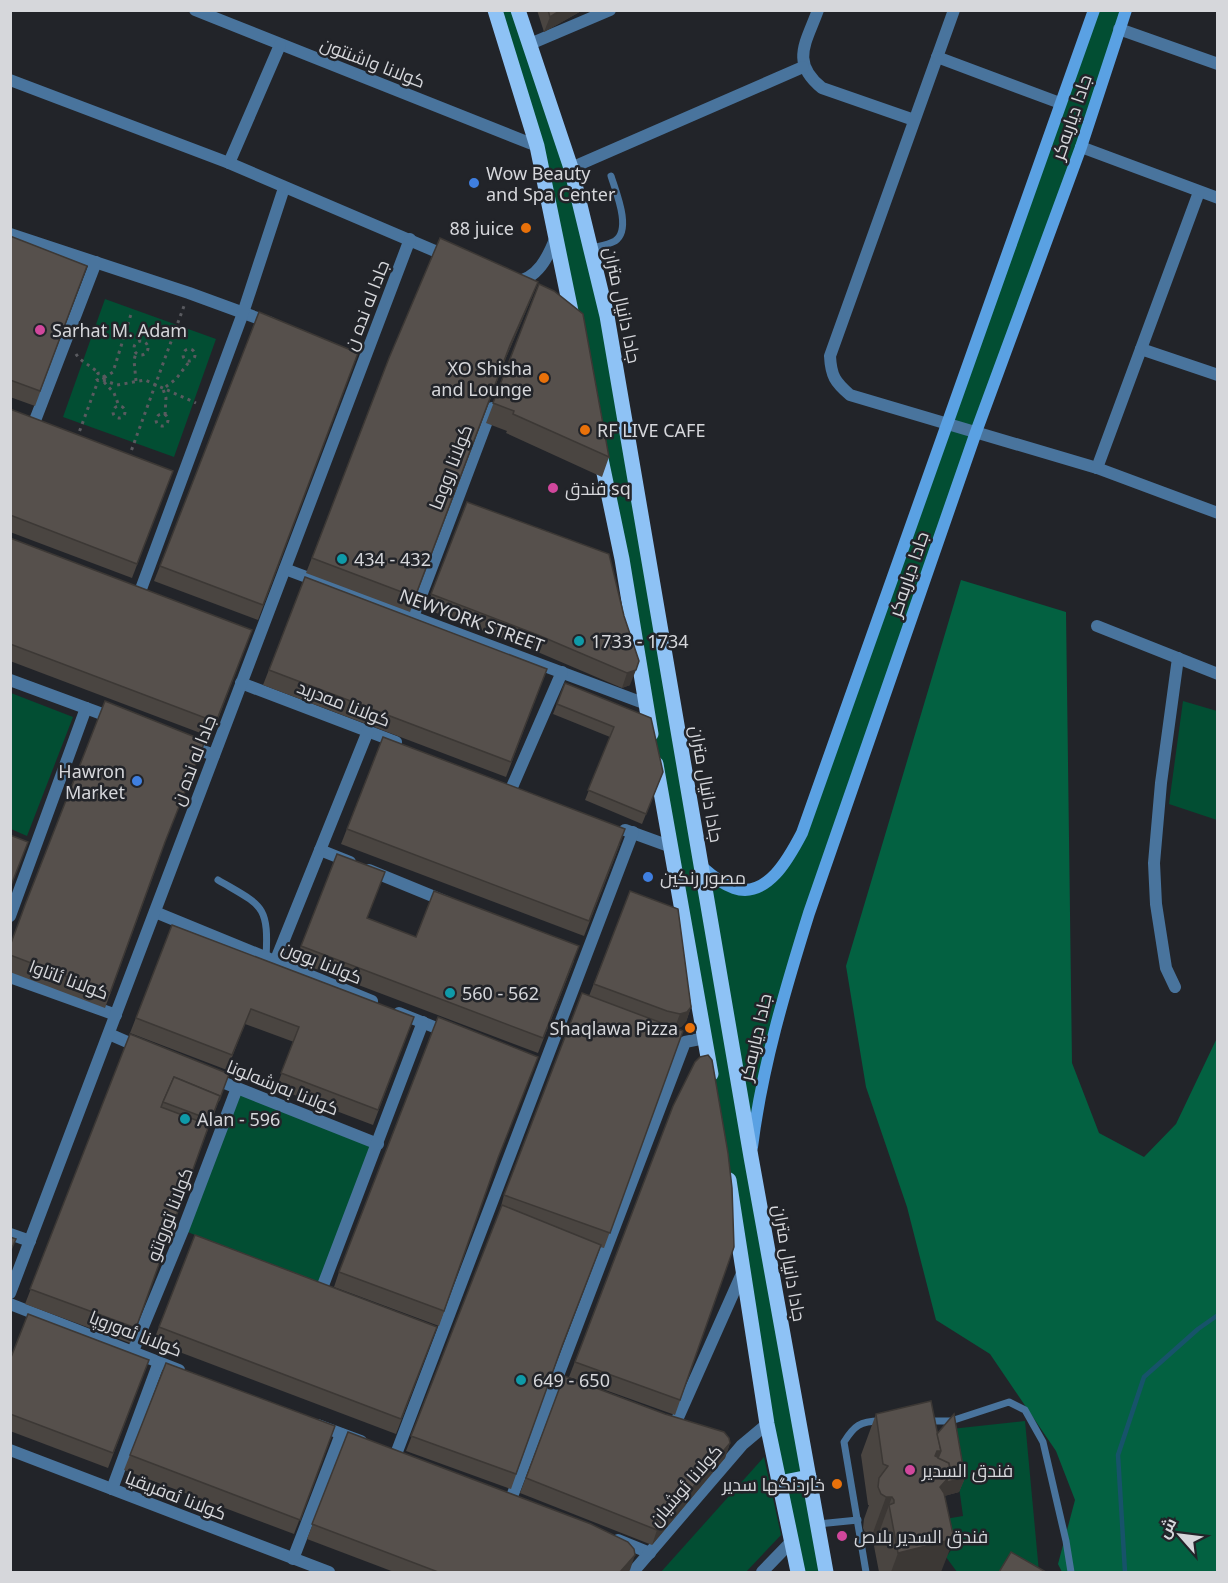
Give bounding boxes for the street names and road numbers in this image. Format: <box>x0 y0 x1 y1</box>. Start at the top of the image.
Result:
street label: كولانا واشنتون <box>317 31 429 93</box>
street label: جادا دیاربه‌كر <box>1045 71 1097 164</box>
street label: جادا دانيال متران <box>599 245 647 365</box>
street label: جادا له نده ن <box>338 256 394 354</box>
street label: كولانا رووما <box>423 421 477 513</box>
street label: جادا دیاربه‌كر <box>882 528 934 621</box>
street label: NEWYORK STREET <box>396 583 548 657</box>
street label: كولانا مه‌درید <box>294 674 394 732</box>
street label: جادا له نده ن <box>165 711 221 809</box>
street label: جادا دانيال متران <box>685 724 729 844</box>
street label: كولانا بوون <box>278 935 366 989</box>
street label: كولانا ئاتاوا <box>26 954 112 1004</box>
street label: جادا دیاربه‌كر <box>733 991 777 1084</box>
street label: كولانا به‌رشه‌لونا <box>223 1054 343 1120</box>
street label: كولانا تورونتو <box>140 1164 198 1264</box>
street label: جادا دانيال متران <box>768 1203 812 1323</box>
street label: كولانا ئه‌وروپا <box>86 1304 186 1363</box>
street label: كولانا ئوشيان <box>643 1439 727 1531</box>
street label: كولانا ئه‌فریقیا <box>122 1465 230 1525</box>

